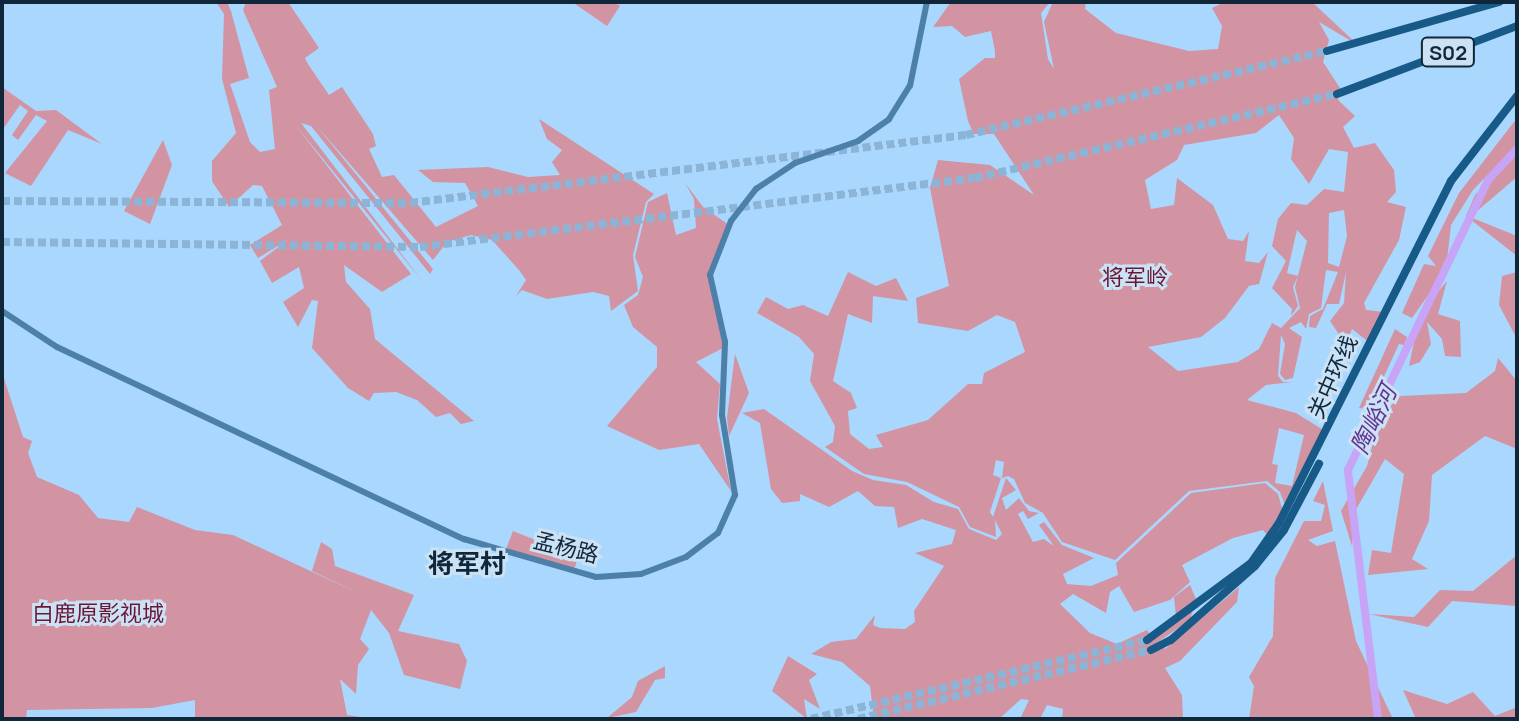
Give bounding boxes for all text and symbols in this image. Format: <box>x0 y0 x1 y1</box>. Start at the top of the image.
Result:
road number: S02 <box>1420 36 1476 68</box>
park label: 将军岭 <box>1102 265 1168 291</box>
street label: 关中环线 <box>1303 331 1363 423</box>
water label: 陶峪河 <box>1344 380 1402 458</box>
street label: 孟杨路 <box>531 527 601 569</box>
district label: 将军村 <box>428 548 506 580</box>
park label: 白鹿原影视城 <box>32 601 164 627</box>

